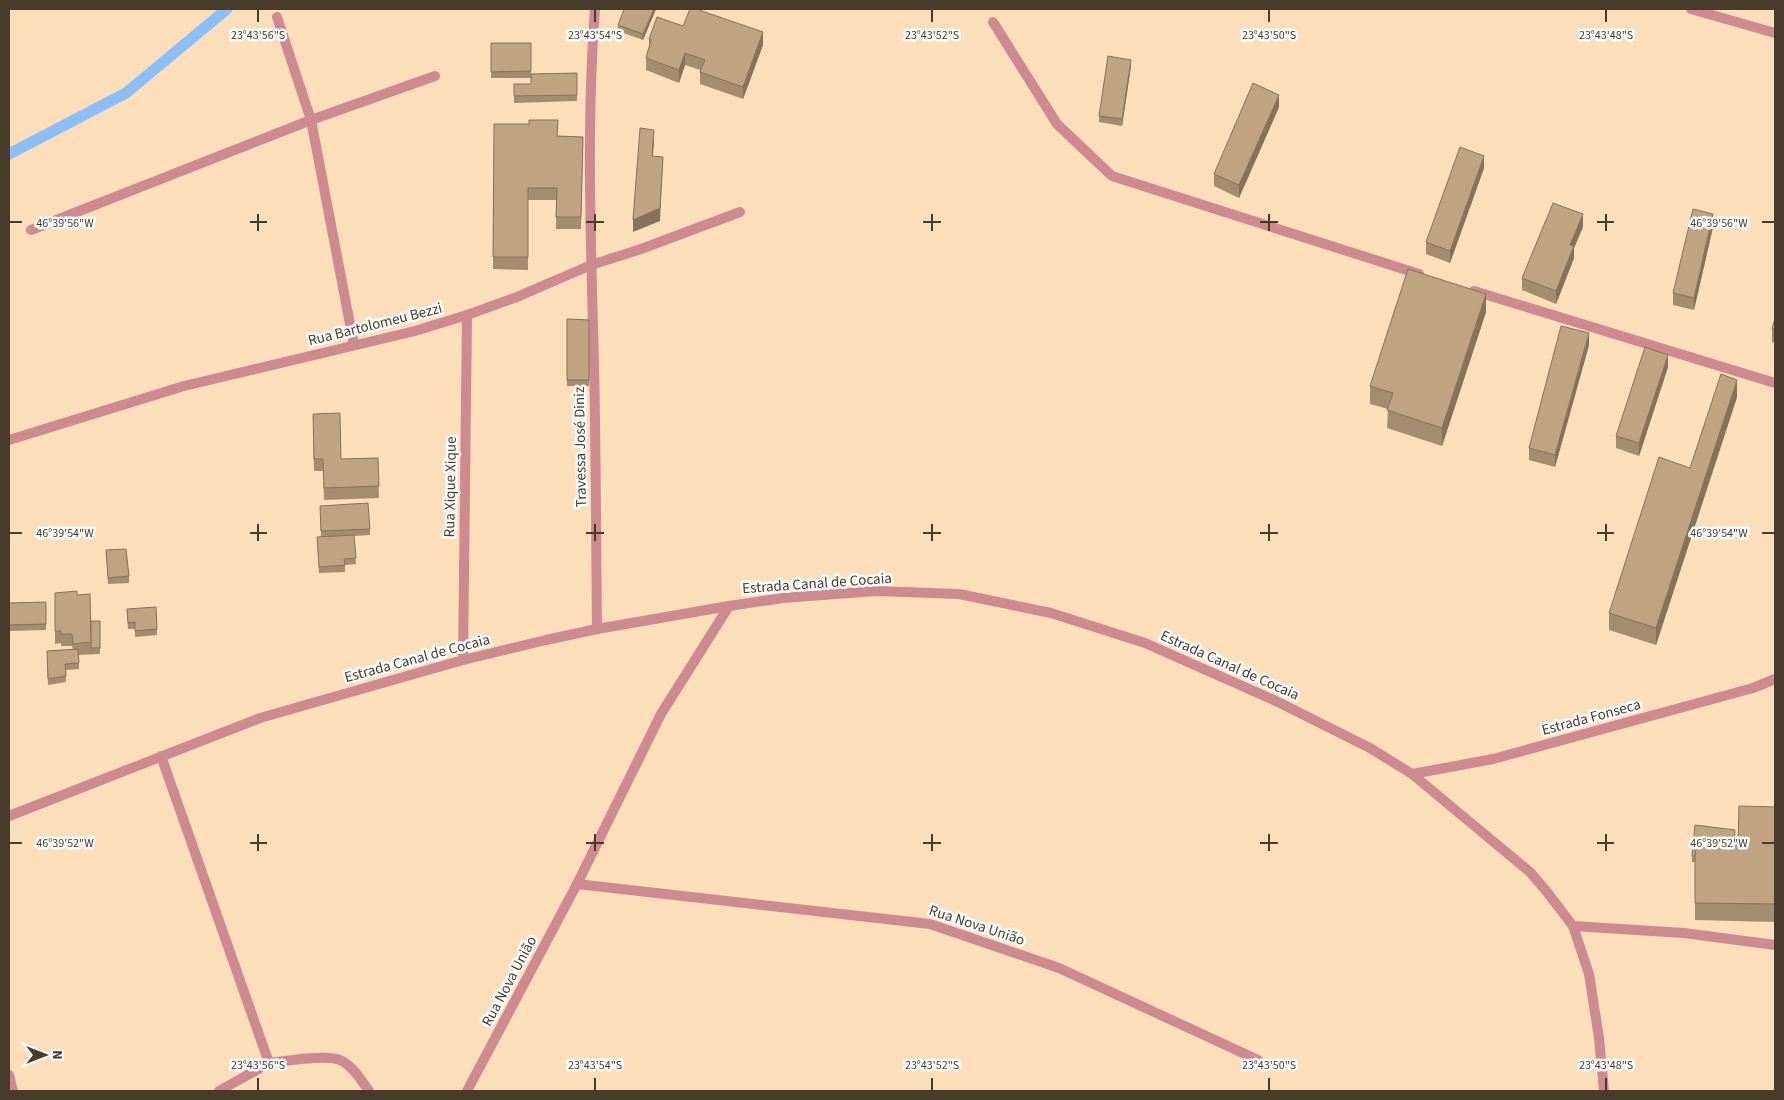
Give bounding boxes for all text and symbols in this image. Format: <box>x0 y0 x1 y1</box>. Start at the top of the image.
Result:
text: 23°43'56"S <box>231 27 285 44</box>
text: 23°43'54"S <box>568 27 622 44</box>
text: 23°43'52"S <box>905 27 959 44</box>
text: 23°43'50"S <box>1242 27 1296 44</box>
text: 23°43'48"S <box>1579 27 1633 44</box>
text: 46°39'56"W <box>36 215 94 232</box>
text: 46°39'56"W <box>1690 215 1748 232</box>
street label: Rua Bartolomeu Bezzi <box>306 298 444 351</box>
street label: Travessa José Diniz <box>569 387 592 507</box>
street label: Rua Xique Xique <box>439 436 462 538</box>
text: 46°39'54"W <box>36 525 94 542</box>
text: 46°39'54"W <box>1690 525 1748 542</box>
street label: Estrada Canal de Cocaia <box>742 568 893 599</box>
street label: Estrada Canal de Cocaia <box>1157 625 1303 706</box>
street label: Estrada Canal de Cocaia <box>342 629 492 688</box>
street label: Estrada Fonseca <box>1539 694 1643 741</box>
text: 46°39'52"W <box>36 835 94 852</box>
text: 46°39'52"W <box>1690 835 1748 852</box>
street label: Rua Nova União <box>926 900 1027 951</box>
street label: Rua Nova União <box>477 932 542 1030</box>
north arrow <box>20 1030 70 1080</box>
text: N <box>47 1050 67 1060</box>
text: 23°43'56"S <box>231 1057 285 1074</box>
text: 23°43'54"S <box>568 1057 622 1074</box>
text: 23°43'52"S <box>905 1057 959 1074</box>
text: 23°43'50"S <box>1242 1057 1296 1074</box>
text: 23°43'48"S <box>1579 1057 1633 1074</box>

